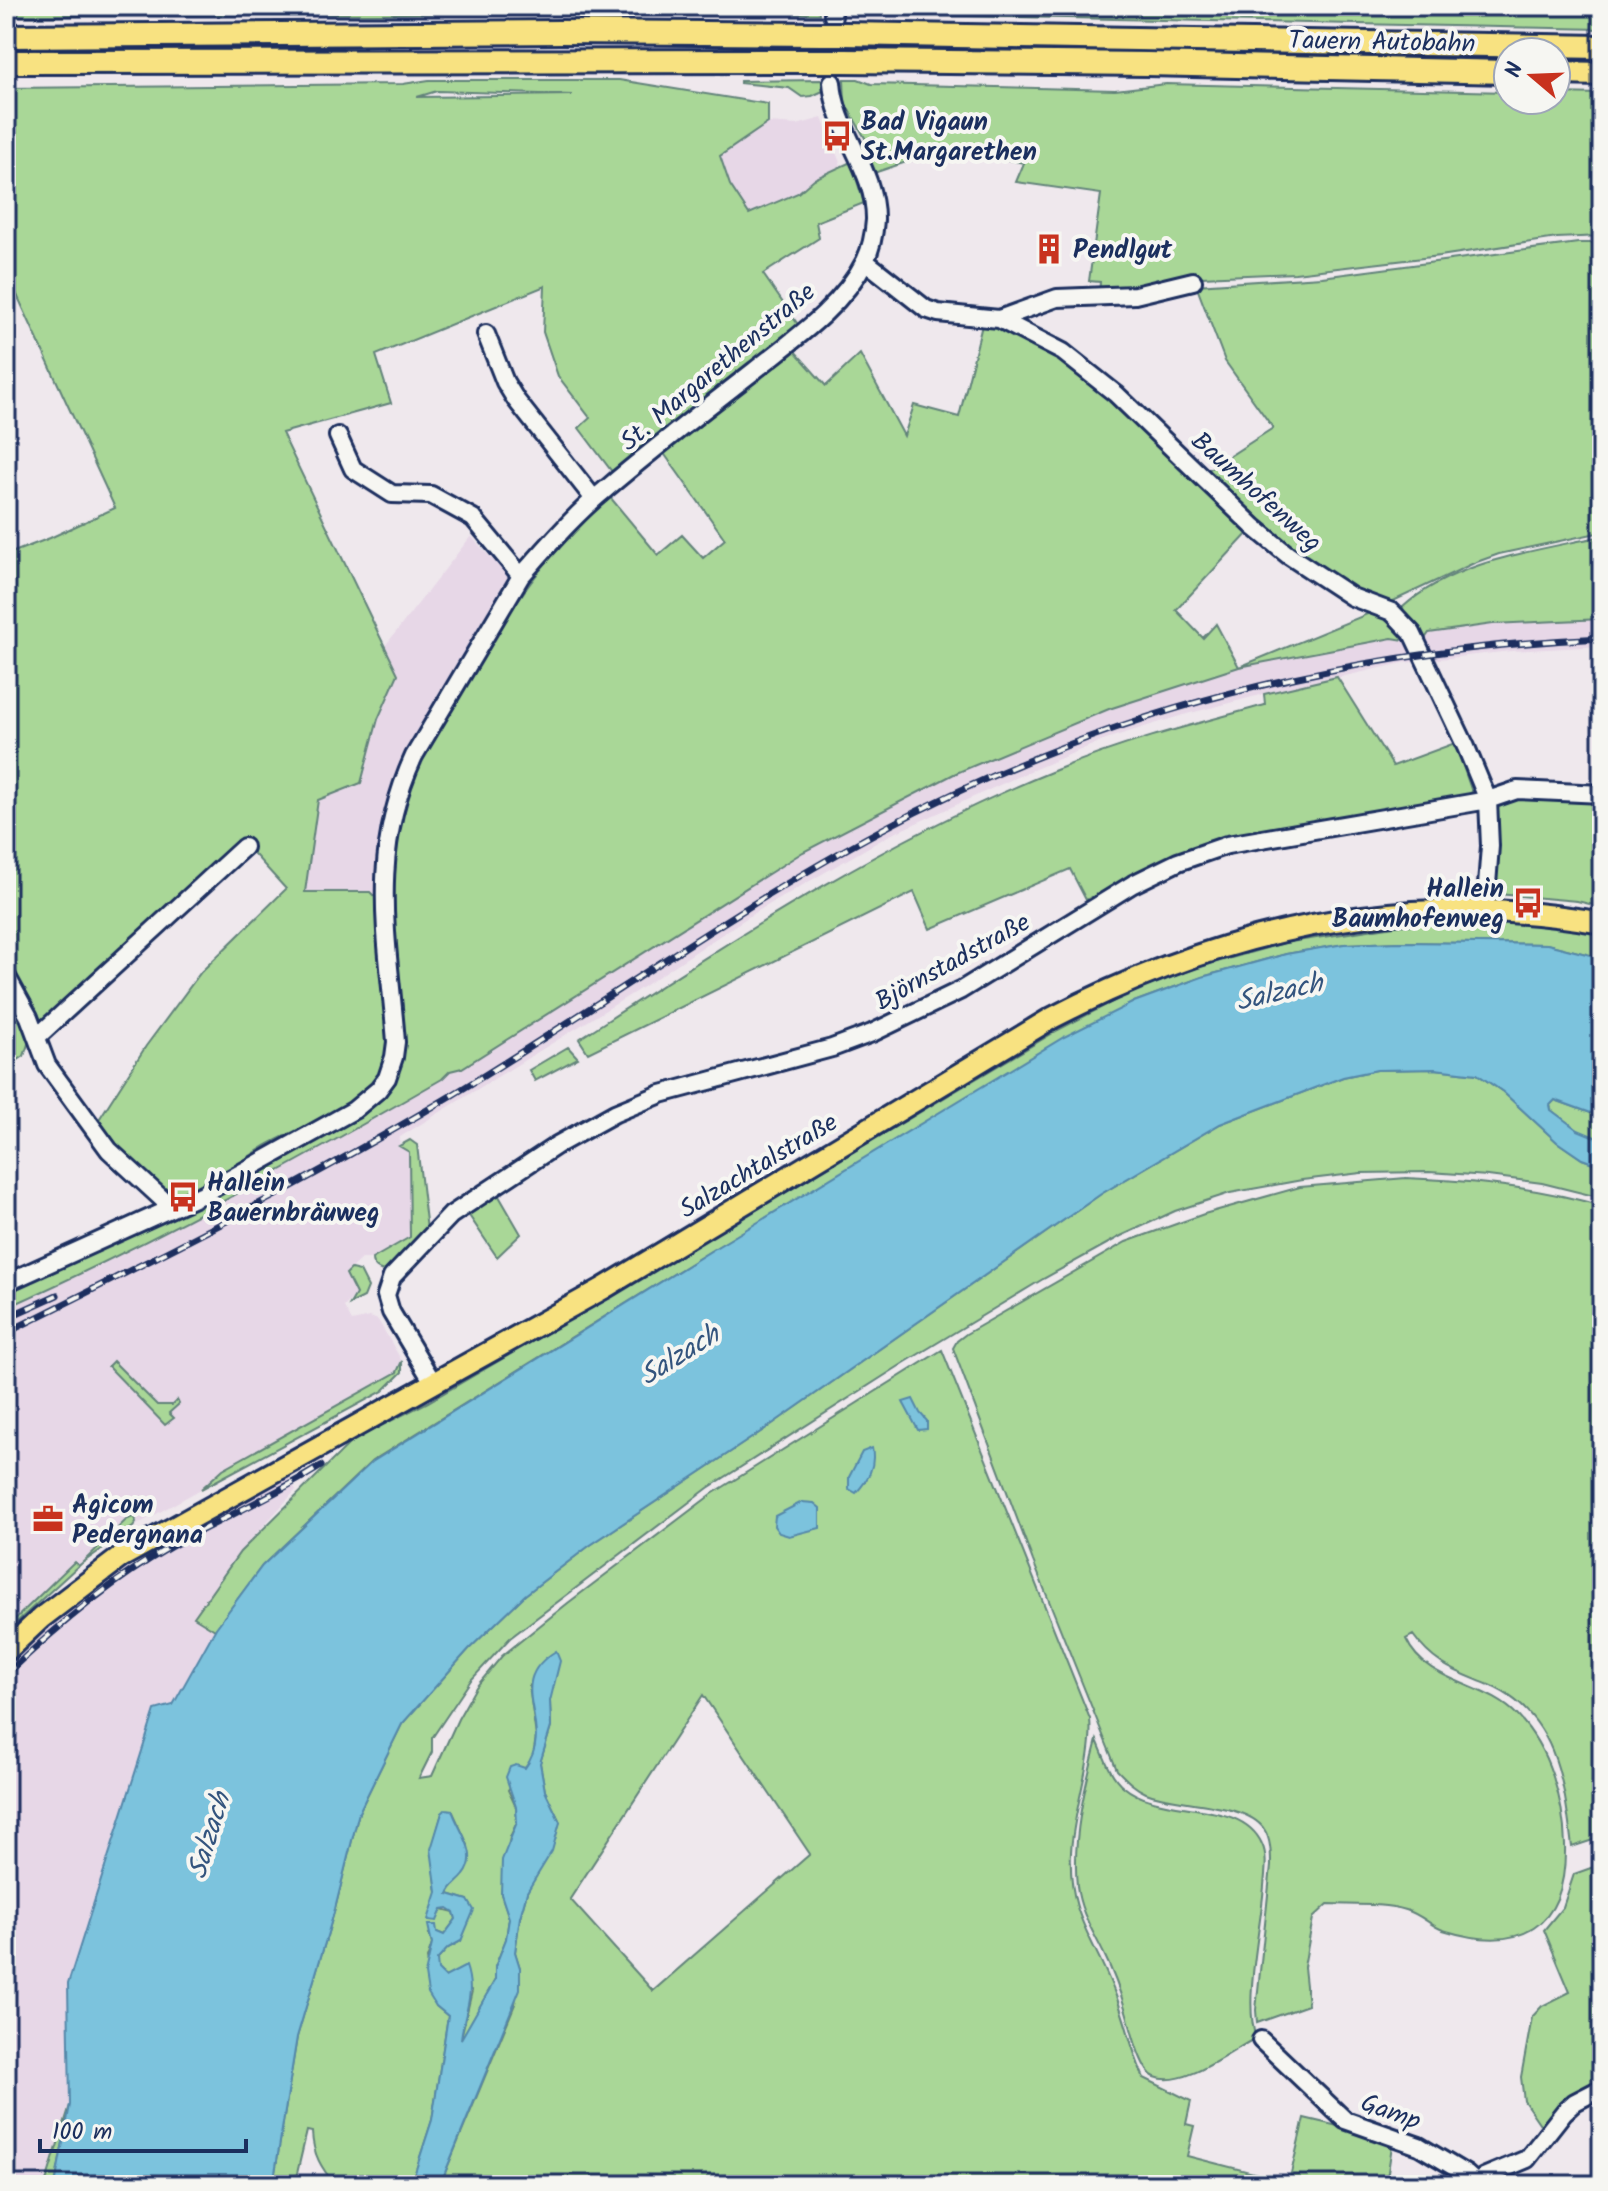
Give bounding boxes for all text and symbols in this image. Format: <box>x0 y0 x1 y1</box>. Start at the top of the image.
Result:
street label: Tauern Autobahn <box>1288 20 1476 66</box>
north arrow <box>1492 36 1572 116</box>
text: N <box>1497 58 1534 83</box>
place label: Bad Vigaun St.Margarethen <box>861 102 1037 174</box>
bus stop icon: Bad Vigaun St.Margarethen <box>820 119 854 153</box>
place label: Pendlgut <box>1073 230 1172 272</box>
building icon: Pendlgut <box>1032 232 1066 266</box>
street label: St. Margarethenstraße <box>611 273 826 462</box>
street label: Baumhofenweg <box>1180 422 1331 563</box>
place label: Hallein Baumhofenweg <box>1332 869 1504 941</box>
bus stop icon: Hallein Baumhofenweg <box>1511 886 1545 920</box>
street label: Björnstadstraße <box>867 902 1039 1023</box>
water label: Salzach <box>1232 961 1329 1025</box>
street label: Salzachtalstraße <box>672 1102 847 1231</box>
place label: Hallein Bauernbräuweg <box>207 1163 380 1235</box>
bus stop icon: Hallein Bauernbräuweg <box>166 1180 200 1214</box>
water label: Salzach <box>631 1313 731 1398</box>
place label: Agicom Pedergnana <box>72 1485 203 1557</box>
office icon: Agicom Pedergnana <box>31 1502 65 1536</box>
water label: Salzach <box>176 1785 245 1884</box>
street label: Gamp <box>1354 2083 1427 2143</box>
scale bar <box>40 2103 246 2153</box>
text: 100 m <box>52 2113 112 2152</box>

